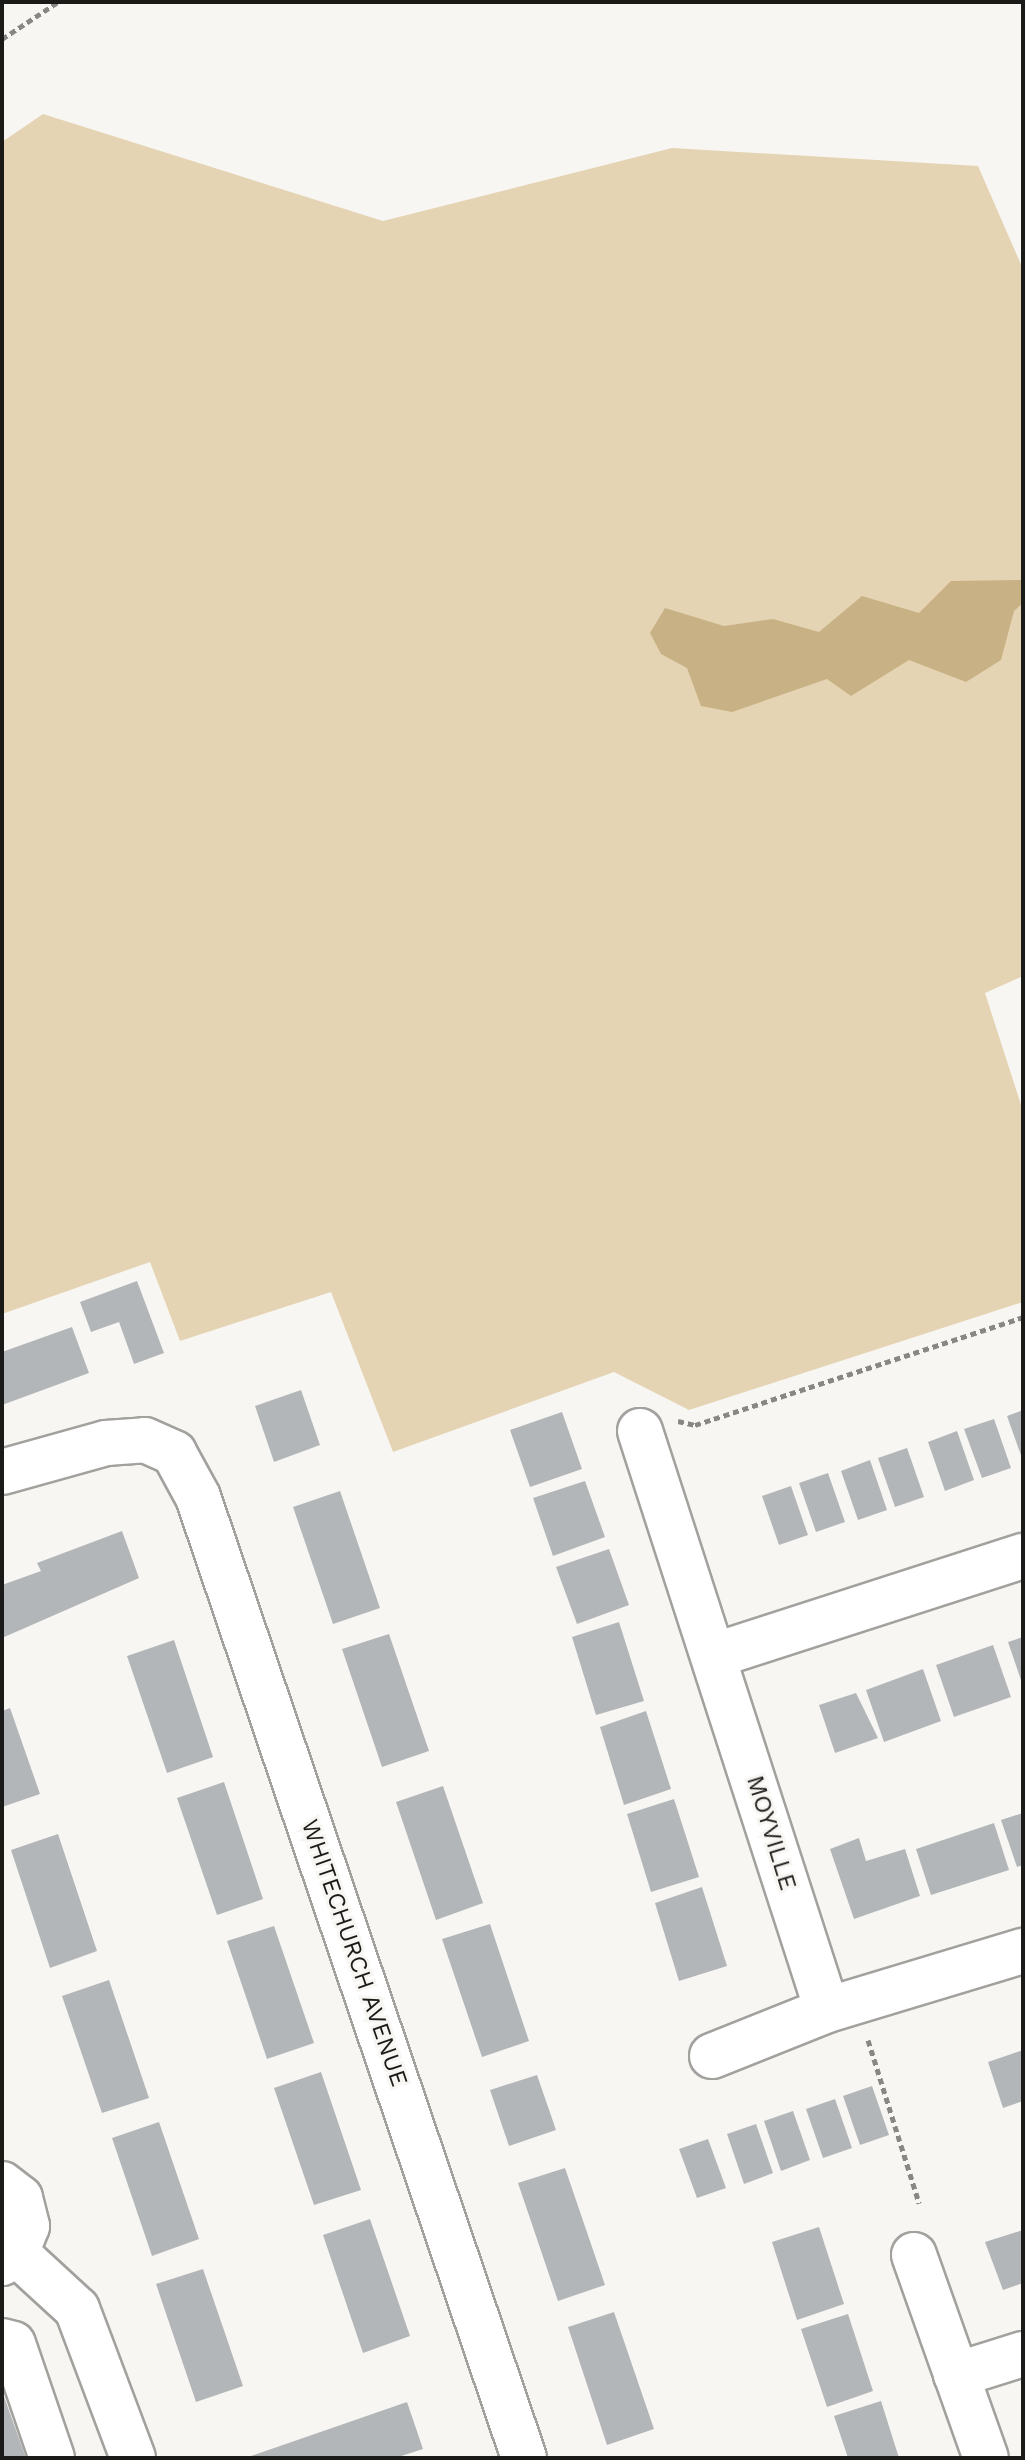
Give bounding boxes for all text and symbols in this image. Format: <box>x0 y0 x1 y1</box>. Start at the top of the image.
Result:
street label: MOYVILLE <box>740 1772 802 1894</box>
street label: WHITECHURCH AVENUE <box>295 1815 413 2091</box>

